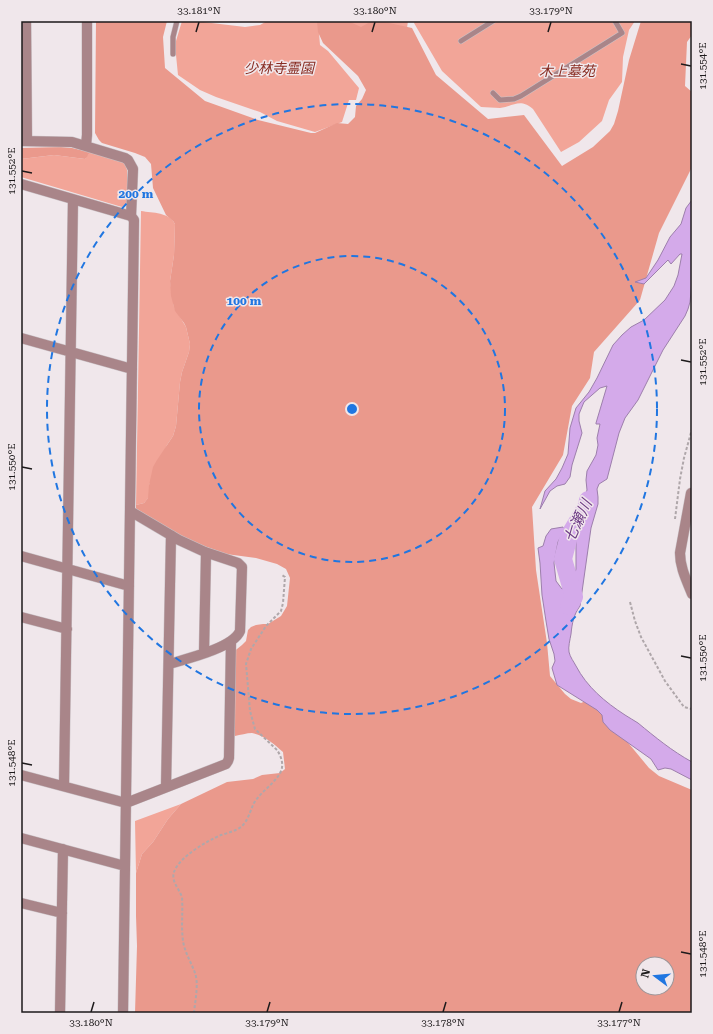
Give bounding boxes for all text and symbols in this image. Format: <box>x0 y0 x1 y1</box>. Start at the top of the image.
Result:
text: 33.181°N <box>177 5 221 16</box>
text: 33.180°N <box>353 5 397 16</box>
text: 33.179°N <box>529 5 573 16</box>
text: 131.554°E <box>697 42 708 90</box>
park label: 少林寺霊園 <box>244 60 316 76</box>
park label: 木上墓苑 <box>539 63 597 79</box>
text: 131.552°E <box>6 147 17 195</box>
text: 200 m <box>119 187 154 201</box>
text: 100 m <box>227 294 262 308</box>
text: 131.552°E <box>697 338 708 386</box>
centre of rings <box>345 402 359 416</box>
text: 131.550°E <box>6 443 17 491</box>
water label: 七瀬川 <box>560 495 597 545</box>
text: 131.550°E <box>697 634 708 682</box>
text: 131.548°E <box>6 739 17 787</box>
text: 131.548°E <box>697 930 708 978</box>
north arrow <box>635 956 675 996</box>
text: N <box>638 967 653 979</box>
text: 33.180°N <box>69 1017 113 1028</box>
text: 33.179°N <box>245 1017 289 1028</box>
text: 33.178°N <box>421 1017 465 1028</box>
text: 33.177°N <box>597 1017 641 1028</box>

